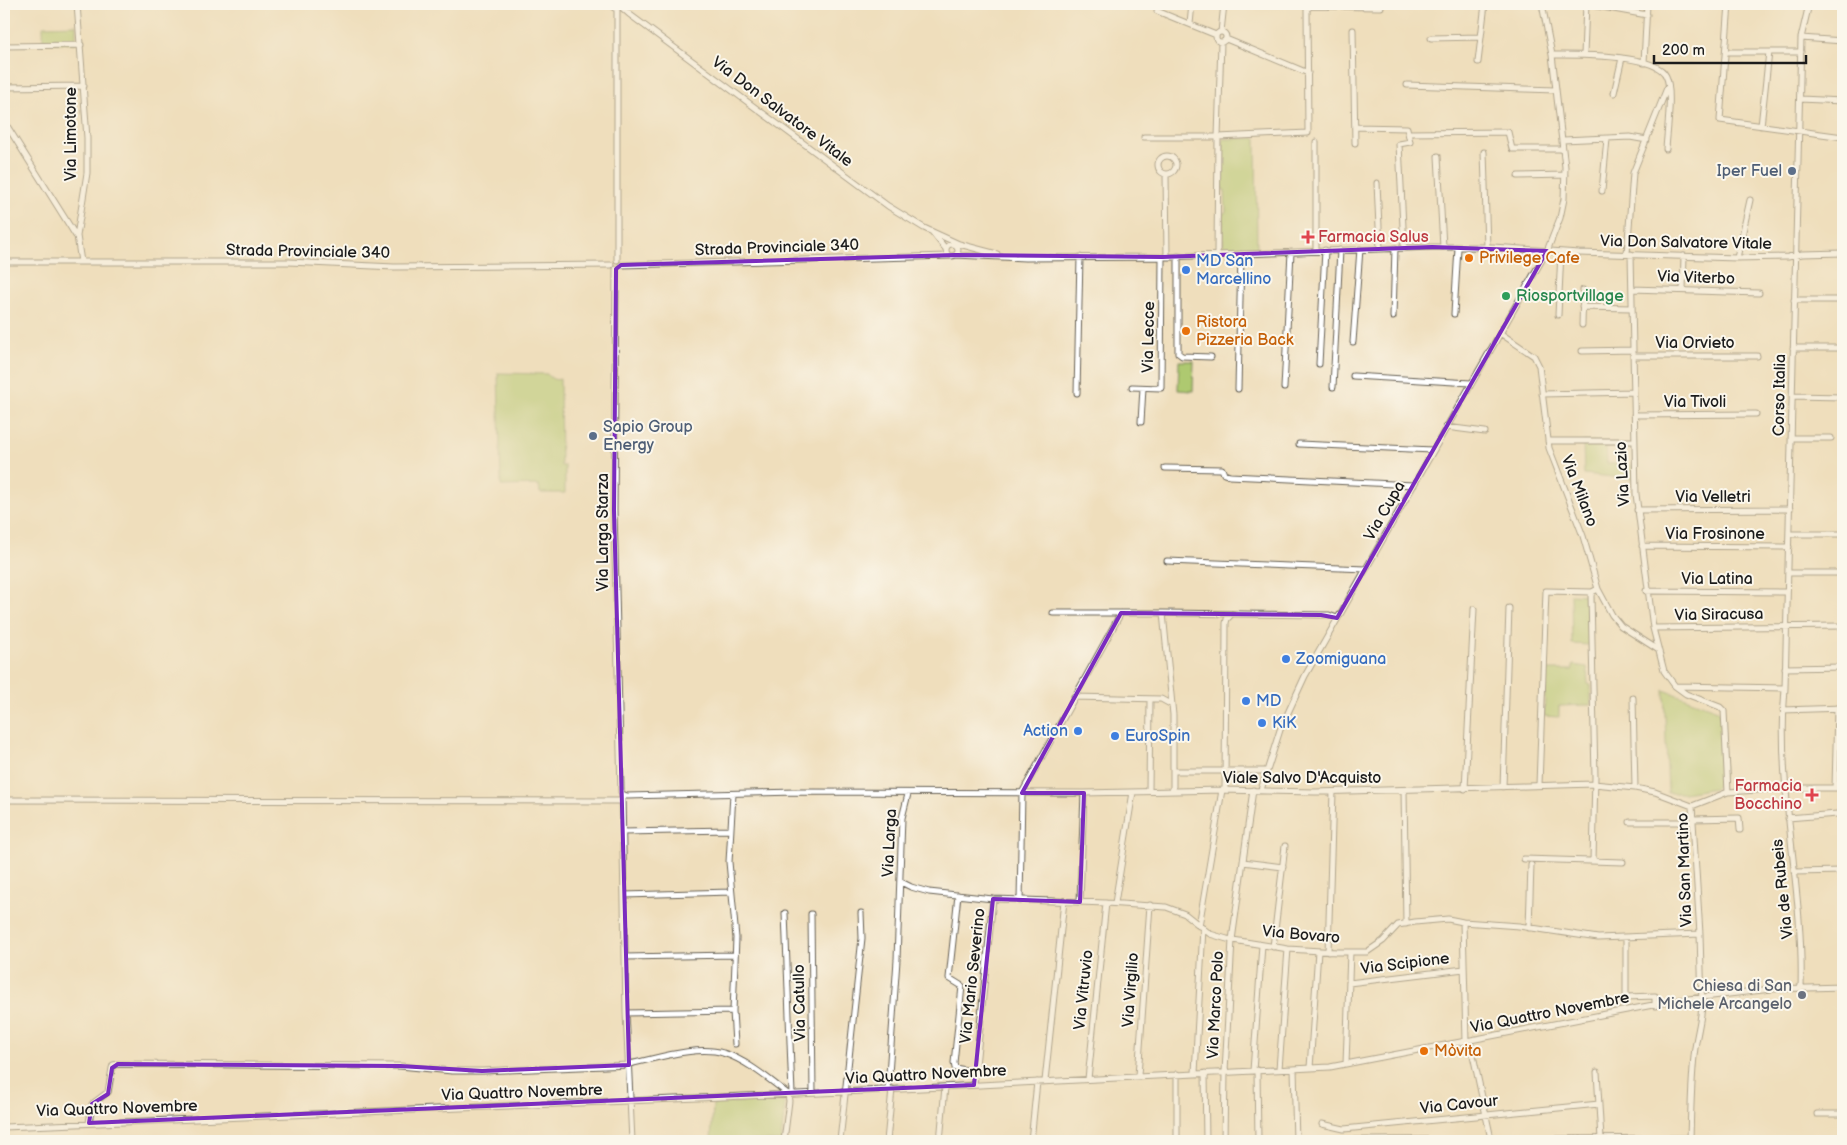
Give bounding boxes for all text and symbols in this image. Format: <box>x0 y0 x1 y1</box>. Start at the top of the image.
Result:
scale bar <box>1654 32 1807 64</box>
text: 200 m <box>1662 41 1705 60</box>
street label: Via Don Salvatore Vitale <box>708 53 857 172</box>
street label: Via Limotone <box>62 86 81 181</box>
place label: Iper Fuel <box>1717 162 1782 181</box>
marker: Iper Fuel <box>1786 165 1798 177</box>
place label: Farmacia Salus <box>1318 228 1429 247</box>
marker: Farmacia Salus <box>1302 231 1314 243</box>
street label: Via Don Salvatore Vitale <box>1600 232 1773 254</box>
street label: Strada Provinciale 340 <box>695 236 859 260</box>
street label: Strada Provinciale 340 <box>226 241 390 263</box>
place label: Privilege Cafe <box>1479 249 1580 268</box>
place label: MD San Marcellino <box>1196 252 1271 289</box>
marker: Privilege Cafe <box>1463 252 1475 264</box>
marker: MD San Marcellino <box>1180 264 1192 276</box>
street label: Via Viterbo <box>1657 267 1735 289</box>
place label: Riosportvillage <box>1516 287 1624 306</box>
marker: Riosportvillage <box>1500 290 1512 302</box>
street label: Via Lecce <box>1139 300 1159 373</box>
place label: Ristora Pizzeria Back <box>1196 313 1294 350</box>
marker: Ristora Pizzeria Back <box>1180 325 1192 337</box>
street label: Via Orvieto <box>1655 334 1735 353</box>
street label: Corso Italia <box>1770 354 1790 436</box>
street label: Via Tivoli <box>1664 393 1726 412</box>
place label: Sapio Group Energy <box>603 418 693 455</box>
marker: Sapio Group Energy <box>587 430 599 442</box>
street label: Via Lazio <box>1612 441 1634 507</box>
street label: Via Milano <box>1557 452 1601 530</box>
street label: Via Larga Starza <box>594 473 613 591</box>
street label: Via Cupa <box>1360 478 1410 544</box>
street label: Via Velletri <box>1675 488 1751 507</box>
street label: Via Frosinone <box>1665 525 1765 544</box>
street label: Via Latina <box>1681 570 1753 589</box>
street label: Via Siracusa <box>1674 605 1764 625</box>
place label: Zoomiguana <box>1295 650 1386 669</box>
marker: Zoomiguana <box>1280 653 1292 665</box>
place label: MD <box>1256 692 1281 711</box>
marker: MD <box>1240 695 1252 707</box>
place label: KiK <box>1272 714 1297 733</box>
marker: KiK <box>1256 717 1268 729</box>
place label: Action <box>1023 722 1068 741</box>
marker: Action <box>1072 725 1084 737</box>
place label: EuroSpin <box>1125 727 1190 746</box>
marker: EuroSpin <box>1109 730 1121 742</box>
street label: Viale Salvo D'Acquisto <box>1223 769 1381 788</box>
place label: Farmacia Bocchino <box>1734 777 1802 814</box>
marker: Farmacia Bocchino <box>1806 789 1818 801</box>
street label: Via Larga <box>879 808 901 878</box>
street label: Via San Martino <box>1674 813 1696 927</box>
street label: Via de Rubeis <box>1768 838 1798 940</box>
street label: Via Mario Severino <box>956 907 990 1045</box>
street label: Via Bovaro <box>1261 922 1341 948</box>
street label: Via Vitruvio <box>1070 949 1098 1031</box>
street label: Via Scipione <box>1360 949 1451 979</box>
street label: Via Marco Polo <box>1204 950 1228 1060</box>
street label: Via Virgilio <box>1119 952 1143 1028</box>
street label: Via Catullo <box>790 964 810 1042</box>
place label: Chiesa di San Michele Arcangelo <box>1657 977 1792 1014</box>
street label: Via Quattro Novembre <box>1469 988 1632 1038</box>
marker: Chiesa di San Michele Arcangelo <box>1796 989 1808 1001</box>
place label: Mòvita <box>1434 1042 1482 1061</box>
marker: Mòvita <box>1418 1045 1430 1057</box>
street label: Via Quattro Novembre <box>845 1061 1008 1089</box>
street label: Via Quattro Novembre <box>441 1081 604 1105</box>
street label: Via Cavour <box>1419 1091 1499 1119</box>
street label: Via Quattro Novembre <box>36 1097 199 1121</box>

